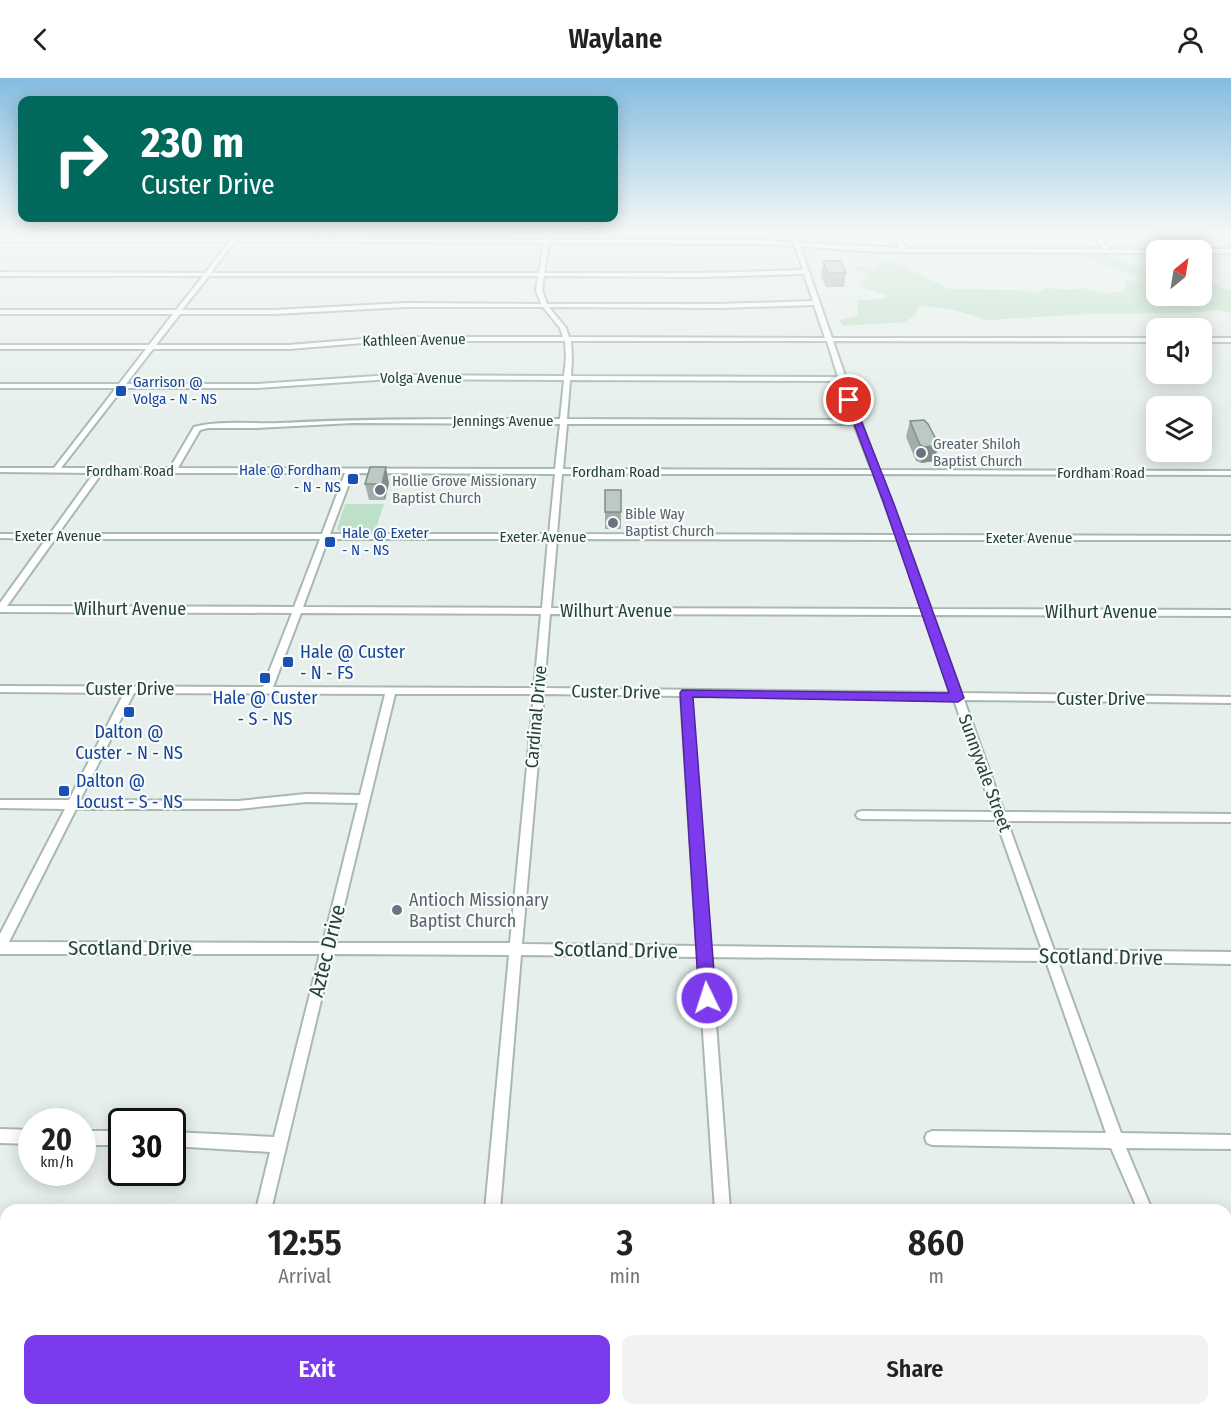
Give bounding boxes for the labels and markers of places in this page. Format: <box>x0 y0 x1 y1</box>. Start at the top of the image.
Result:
place label: Garrison @ Volga - N - NS <box>133 373 217 408</box>
pin <box>823 374 874 425</box>
marker: Garrison @ Volga - N - NS <box>114 384 128 398</box>
place label: Greater Shiloh Baptist Church <box>933 435 1022 470</box>
marker: Greater Shiloh Baptist Church <box>914 446 928 460</box>
place label: Hale @ Fordham - N - NS <box>239 461 341 496</box>
marker: Hale @ Fordham - N - NS <box>346 472 360 486</box>
place label: Hollie Grove Missionary Baptist Church <box>392 472 537 507</box>
marker: Hollie Grove Missionary Baptist Church <box>373 483 387 497</box>
place label: Bible Way Baptist Church <box>625 505 714 540</box>
marker: Bible Way Baptist Church <box>606 516 620 530</box>
place label: Hale @ Exeter - N - NS <box>342 524 429 559</box>
marker: Hale @ Exeter - N - NS <box>323 535 337 549</box>
place label: Hale @ Custer - N - FS <box>300 641 406 684</box>
marker: Hale @ Custer - N - FS <box>281 655 295 669</box>
marker: Hale @ Custer - S - NS <box>258 671 272 685</box>
place label: Hale @ Custer - S - NS <box>213 687 318 730</box>
marker: Dalton @ Custer - N - NS <box>122 705 136 719</box>
place label: Dalton @ Custer - N - NS <box>75 721 183 764</box>
place label: Dalton @ Locust - S - NS <box>76 770 183 813</box>
marker: Dalton @ Locust - S - NS <box>57 784 71 798</box>
place label: Antioch Missionary Baptist Church <box>409 889 548 932</box>
marker: Antioch Missionary Baptist Church <box>390 903 404 917</box>

